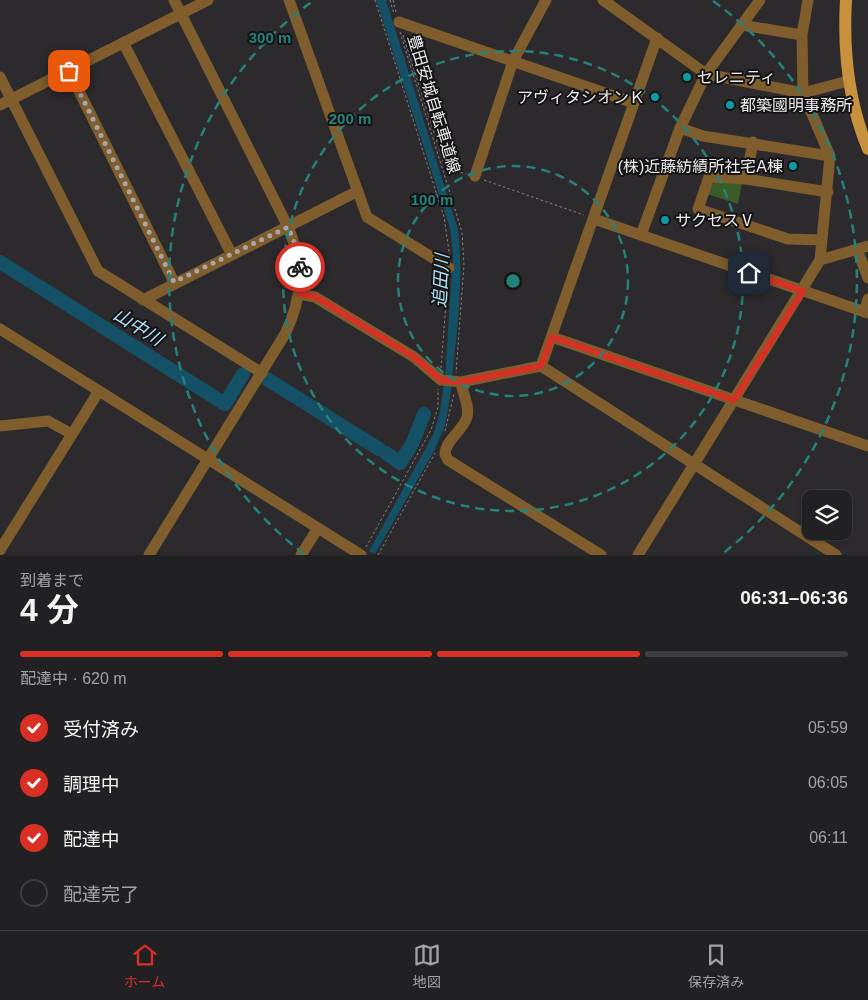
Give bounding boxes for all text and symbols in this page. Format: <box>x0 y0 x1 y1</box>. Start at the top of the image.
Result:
text: 300 m <box>249 29 291 46</box>
street label: 豊田安城自転車道線 <box>405 33 463 175</box>
pin <box>48 50 90 92</box>
icon: bag <box>55 57 83 85</box>
place label: セレニティ <box>697 69 776 86</box>
marker: セレニティ <box>681 71 693 83</box>
place label: アヴィタシオンＫ <box>517 89 645 106</box>
marker: アヴィタシオンＫ <box>649 91 661 103</box>
place label: 都築國明事務所 <box>740 97 852 114</box>
marker: 都築國明事務所 <box>724 99 736 111</box>
text: 200 m <box>329 110 371 127</box>
place label: (株)近藤紡績所社宅A棟 <box>618 158 783 175</box>
marker: (株)近藤紡績所社宅A棟 <box>787 160 799 172</box>
text: 100 m <box>411 191 453 208</box>
place label: サクセスⅤ <box>675 212 755 229</box>
marker: サクセスⅤ <box>659 214 671 226</box>
courier <box>275 242 325 292</box>
water label: 追田川 <box>430 252 453 308</box>
pin <box>728 252 770 294</box>
icon: bike <box>286 253 314 281</box>
icon: home <box>735 259 763 287</box>
centre of rings <box>504 272 522 290</box>
water label: 山中川 <box>110 304 168 351</box>
map controls <box>802 490 852 540</box>
button: layers <box>802 490 852 540</box>
text: 到着まで <box>20 572 84 589</box>
text: 06:31–06:36 <box>740 587 848 608</box>
text: 4 分 <box>20 592 79 628</box>
text: 配達中 · 620 m <box>20 670 127 687</box>
icon: check <box>20 714 48 742</box>
text: 受付済み <box>63 719 139 740</box>
text: 05:59 <box>808 719 848 736</box>
icon: check <box>20 769 48 797</box>
text: 調理中 <box>63 774 120 795</box>
text: 06:05 <box>808 774 848 791</box>
icon: check <box>20 824 48 852</box>
text: 配達中 <box>63 829 120 850</box>
text: 06:11 <box>809 829 848 846</box>
text: 配達完了 <box>63 884 139 905</box>
tab: ホーム <box>124 941 165 991</box>
tab: 地図 <box>413 941 441 991</box>
tab: 保存済み <box>688 941 744 991</box>

